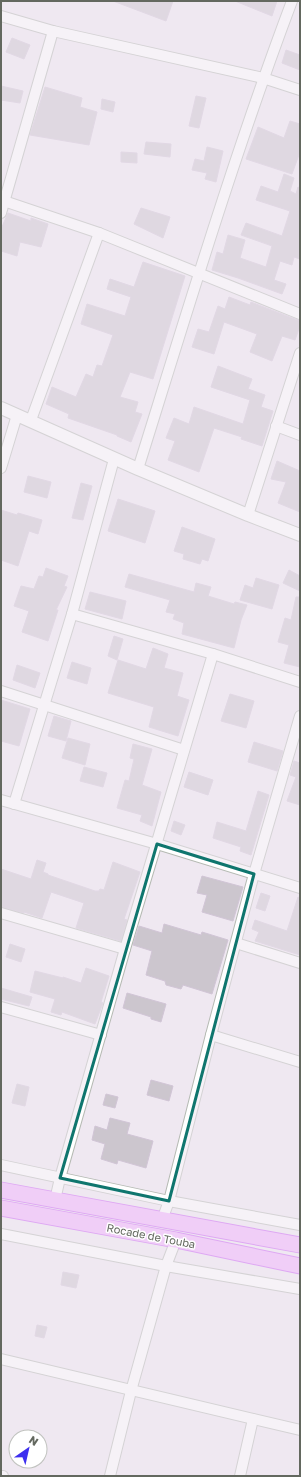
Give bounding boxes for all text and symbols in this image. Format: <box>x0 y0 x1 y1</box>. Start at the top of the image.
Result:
street label: Rocade de Touba <box>106 1221 197 1250</box>
north arrow <box>8 1429 48 1469</box>
text: N <box>27 1433 41 1448</box>

